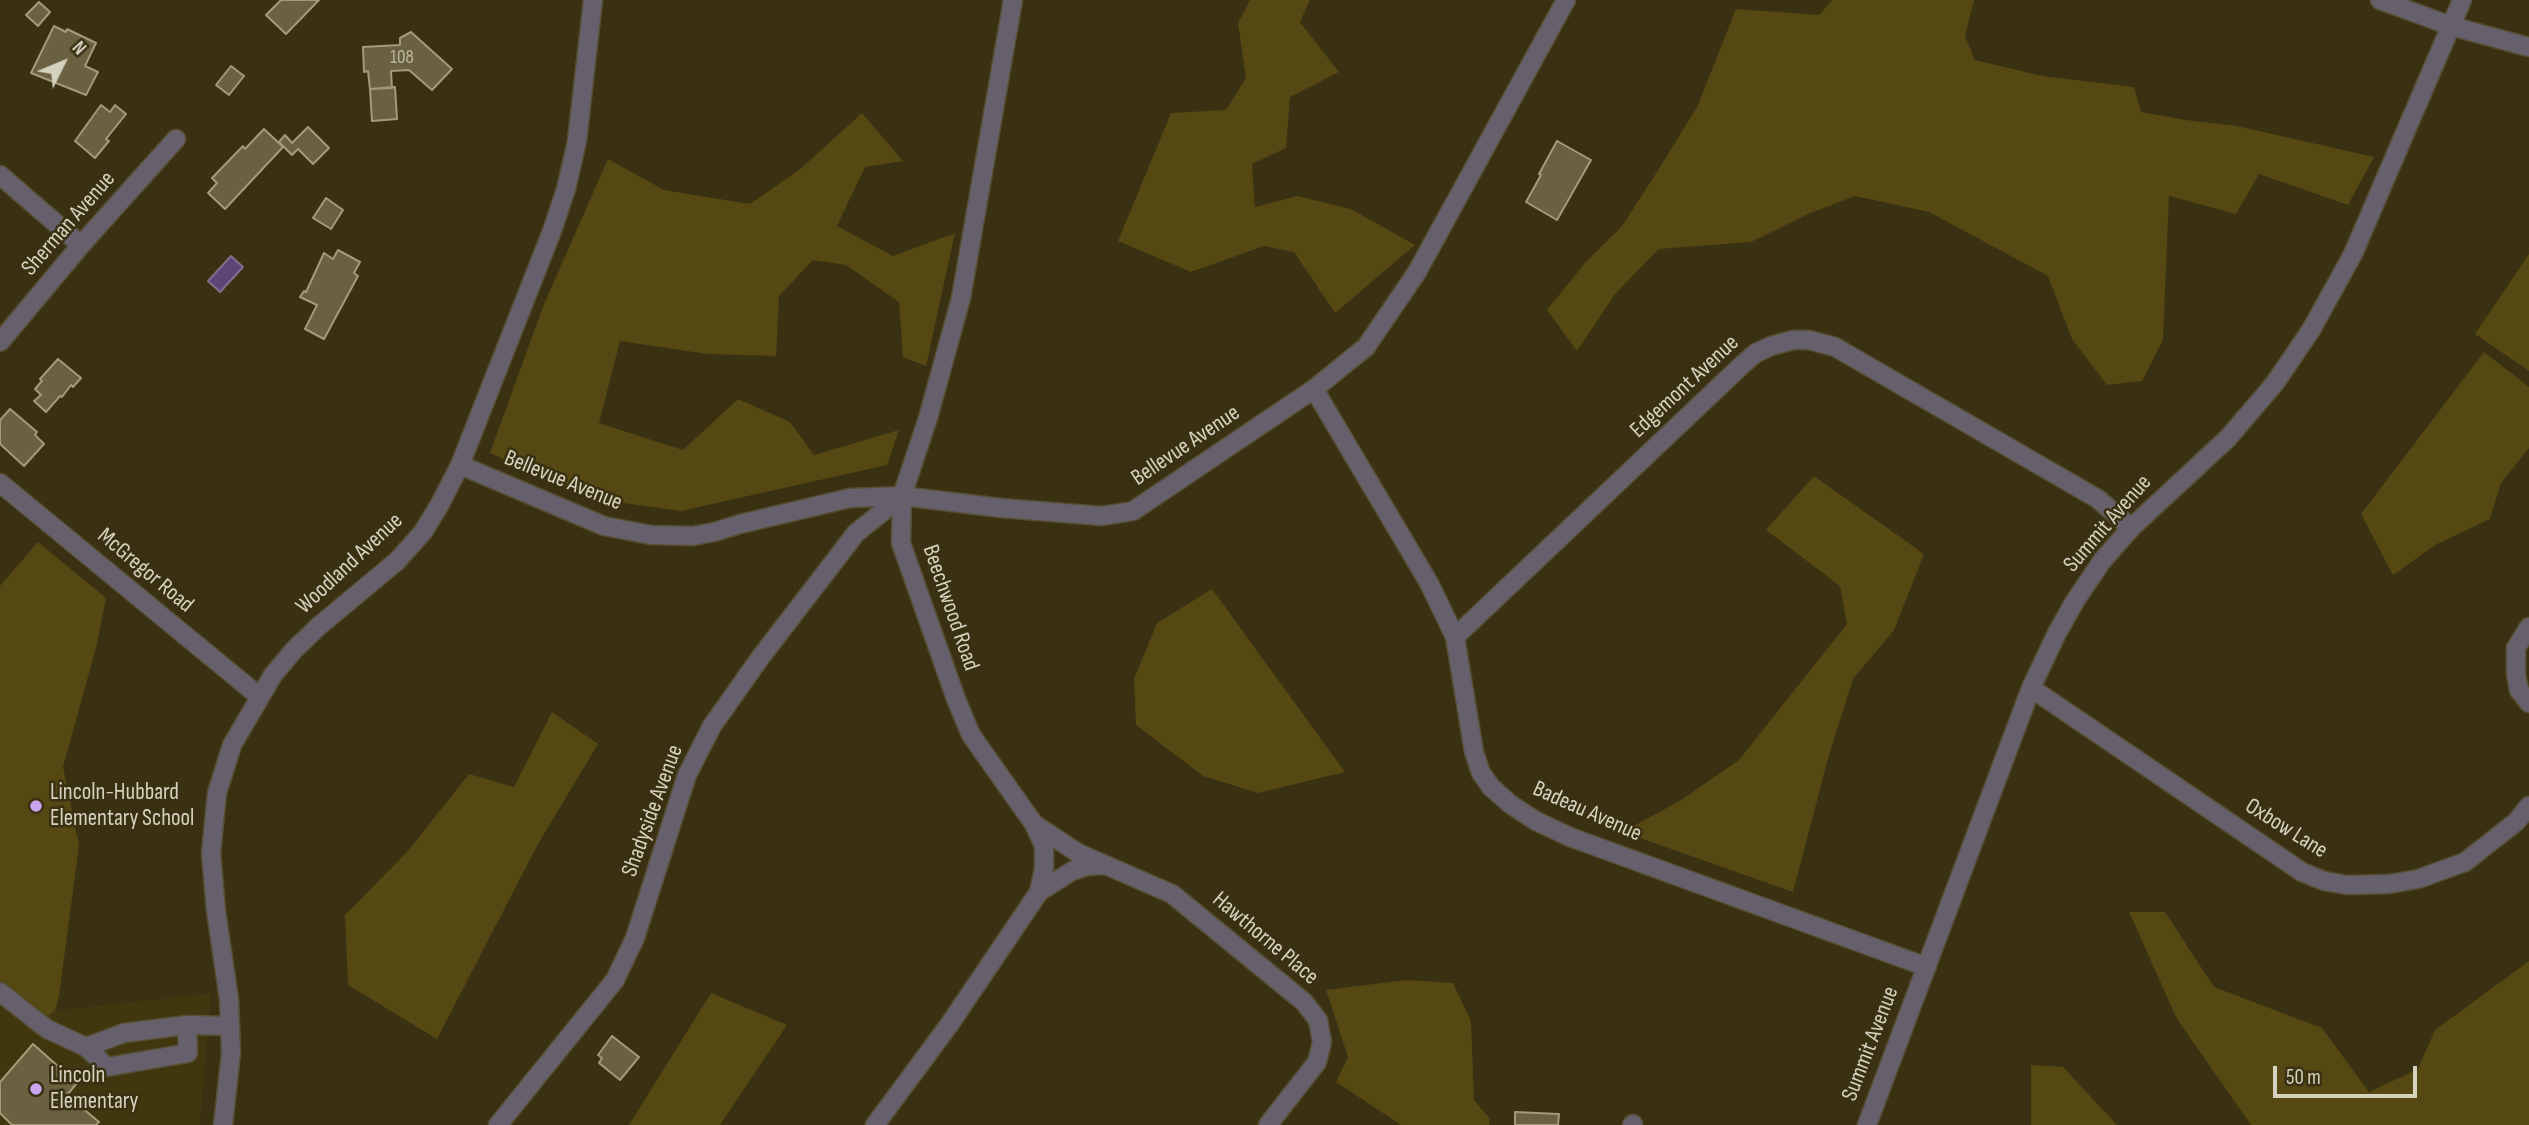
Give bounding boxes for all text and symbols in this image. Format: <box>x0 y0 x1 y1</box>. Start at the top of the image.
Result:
north arrow <box>28 28 98 98</box>
text: N <box>67 37 91 60</box>
house number: 108 <box>390 47 414 69</box>
street label: Sherman Avenue <box>16 166 122 282</box>
street label: Edgemont Avenue <box>1625 330 1745 444</box>
street label: Bellevue Avenue <box>1127 400 1245 492</box>
street label: Bellevue Avenue <box>500 445 626 517</box>
street label: Summit Avenue <box>2058 470 2158 578</box>
street label: Woodland Avenue <box>291 508 409 620</box>
street label: McGregor Road <box>91 523 199 619</box>
street label: Beechwood Road <box>916 541 984 675</box>
street label: Shadyside Avenue <box>616 741 690 881</box>
street label: Badeau Avenue <box>1528 776 1646 848</box>
place label: Lincoln-Hubbard Elementary School <box>50 779 194 833</box>
street label: Oxbow Lane <box>2240 793 2332 865</box>
marker: Lincoln-Hubbard Elementary School <box>28 798 44 814</box>
street label: Hawthorne Place <box>1206 887 1324 991</box>
street label: Summit Avenue <box>1837 983 1905 1105</box>
scale bar <box>2277 1052 2420 1096</box>
place label: Lincoln Elementary <box>50 1062 138 1116</box>
text: 50 m <box>2286 1065 2321 1090</box>
marker: Lincoln Elementary <box>28 1081 44 1097</box>

